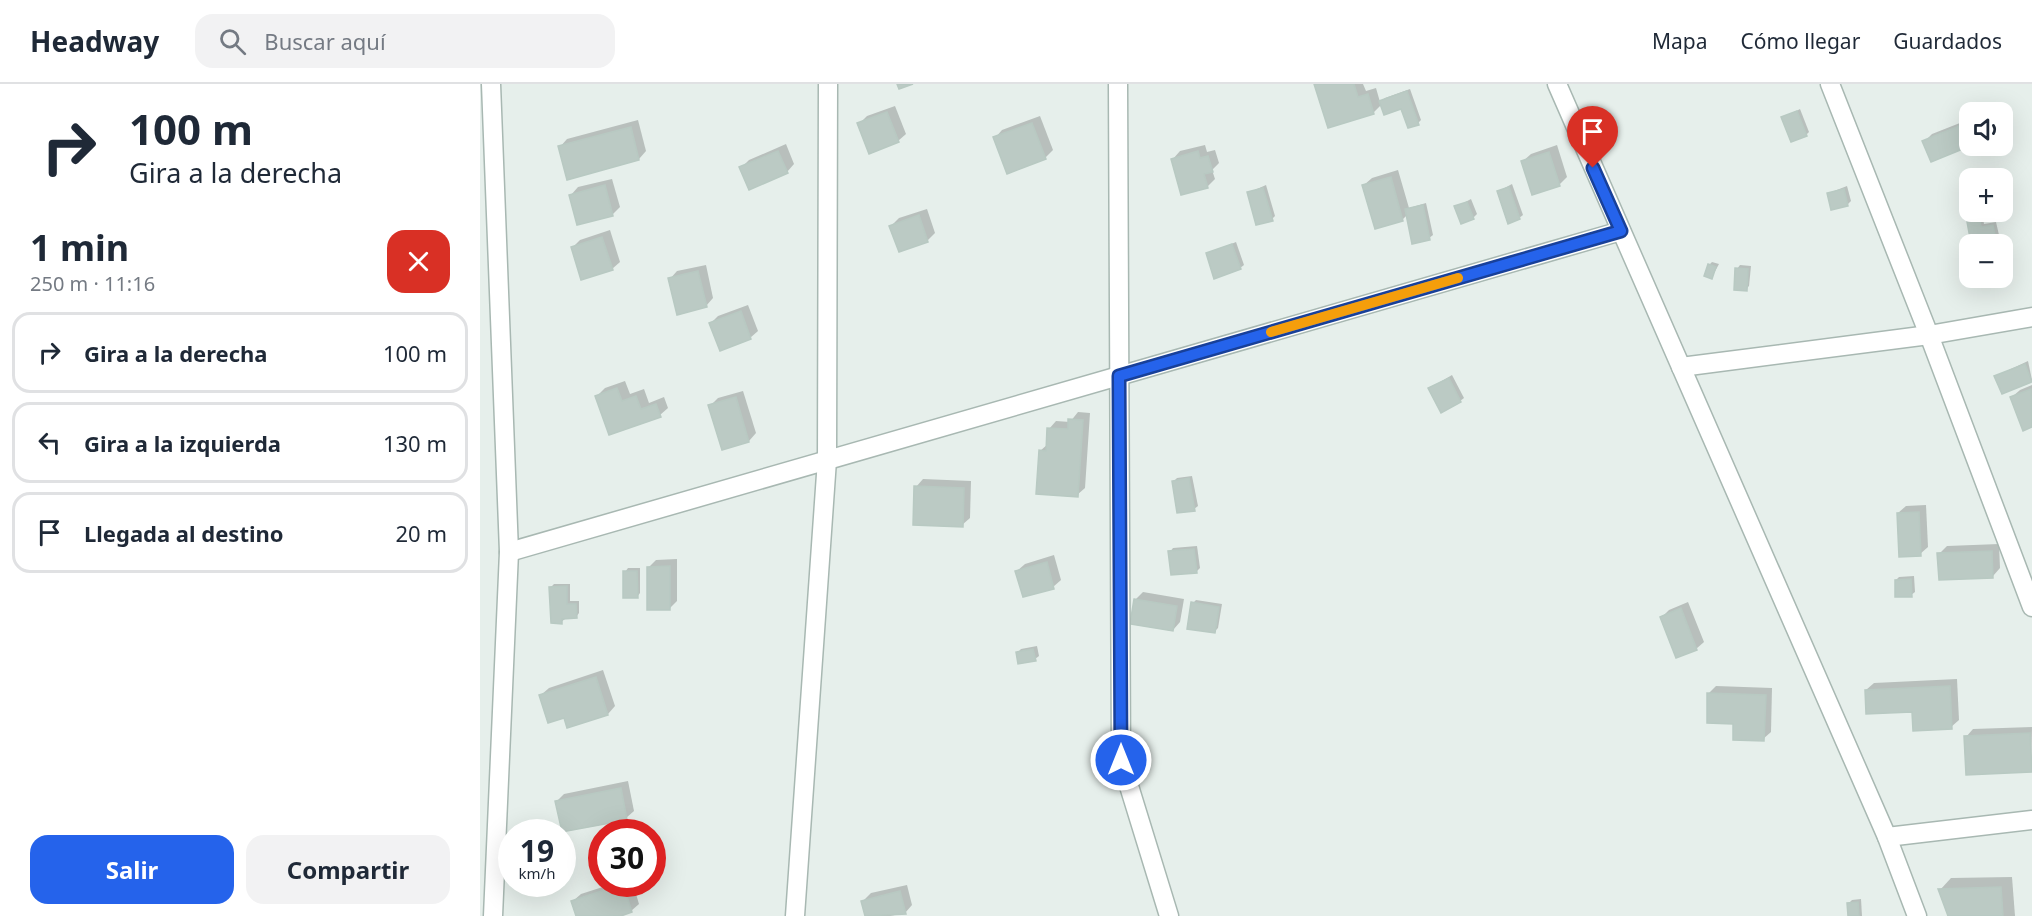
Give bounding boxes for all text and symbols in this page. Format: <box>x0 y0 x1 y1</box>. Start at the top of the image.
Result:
search box <box>195 14 615 68</box>
text: Headway <box>30 22 159 60</box>
icon: search <box>216 25 249 58</box>
text: Buscar aquí <box>264 26 386 56</box>
text: Mapa <box>1652 27 1707 55</box>
text: Cómo llegar <box>1740 27 1860 55</box>
text: Guardados <box>1893 27 2002 55</box>
text: 100 m <box>129 100 253 157</box>
map controls <box>1959 102 2013 288</box>
button: sound <box>1959 102 2013 156</box>
pin <box>1567 106 1618 168</box>
icon: right <box>30 108 108 186</box>
icon: arrive <box>1576 115 1609 148</box>
text: Gira a la derecha <box>129 154 342 191</box>
button: + <box>1959 168 2013 222</box>
text: 1 min <box>30 223 129 272</box>
button: close <box>387 230 450 293</box>
button: − <box>1959 234 2013 288</box>
text: 250 m · 11:16 <box>30 270 155 297</box>
icon: right <box>33 336 66 369</box>
text: Gira a la derecha <box>84 338 268 368</box>
text: 100 m <box>383 338 447 368</box>
icon: left <box>33 426 66 459</box>
text: Gira a la izquierda <box>84 428 281 458</box>
text: 130 m <box>383 428 447 458</box>
icon: arrive <box>33 516 66 549</box>
text: Llegada al destino <box>84 518 284 548</box>
text: 20 m <box>396 518 447 548</box>
position arrow <box>1089 728 1153 792</box>
speed limit sign: 30 <box>588 819 666 897</box>
text: 19 <box>520 830 554 871</box>
button: Salir <box>30 835 234 904</box>
button: Compartir <box>246 835 450 904</box>
text: km/h <box>519 863 555 883</box>

